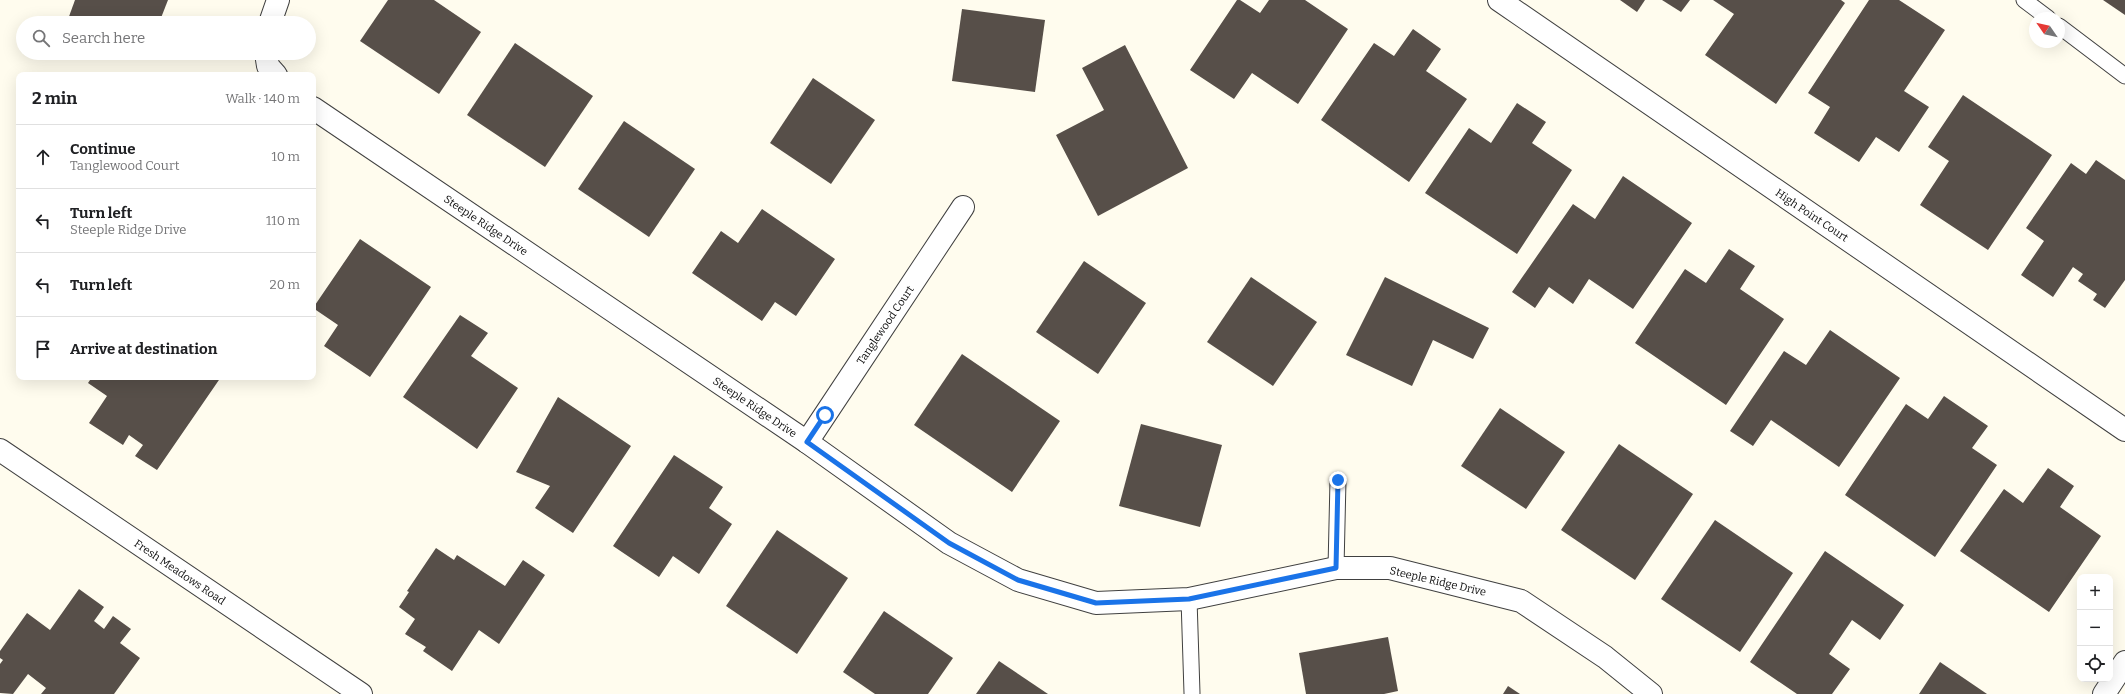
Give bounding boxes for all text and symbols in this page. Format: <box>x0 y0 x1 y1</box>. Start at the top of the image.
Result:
north arrow <box>2029 12 2065 48</box>
search box <box>16 16 316 60</box>
icon: search <box>30 27 52 49</box>
text: Search here <box>62 29 145 47</box>
text: 2 min <box>32 88 77 109</box>
text: Walk · 140 m <box>225 91 300 106</box>
text: Continue <box>70 140 136 158</box>
icon: ahead <box>32 146 54 168</box>
text: 10 m <box>271 149 300 164</box>
text: Tanglewood Court <box>70 158 179 173</box>
street label: High Point Court <box>1773 186 1851 245</box>
street label: Steeple Ridge Drive <box>441 192 530 258</box>
text: Turn left <box>70 204 132 222</box>
icon: left <box>32 210 54 232</box>
text: 110 m <box>266 213 300 228</box>
text: Steeple Ridge Drive <box>70 222 186 237</box>
icon: left <box>32 274 54 296</box>
text: Turn left <box>70 276 132 294</box>
text: 20 m <box>270 277 300 292</box>
street label: Tanglewood Court <box>854 283 917 367</box>
icon: arrive <box>32 338 54 360</box>
text: Arrive at destination <box>70 340 217 358</box>
street label: Steeple Ridge Drive <box>710 374 799 440</box>
route start <box>816 406 834 424</box>
route end <box>1329 471 1347 489</box>
street label: Fresh Meadows Road <box>132 537 228 608</box>
street label: Steeple Ridge Drive <box>1388 564 1487 599</box>
map controls <box>2077 574 2113 682</box>
button: + <box>2077 574 2113 610</box>
button: − <box>2077 610 2113 646</box>
button: locate <box>2077 646 2113 682</box>

